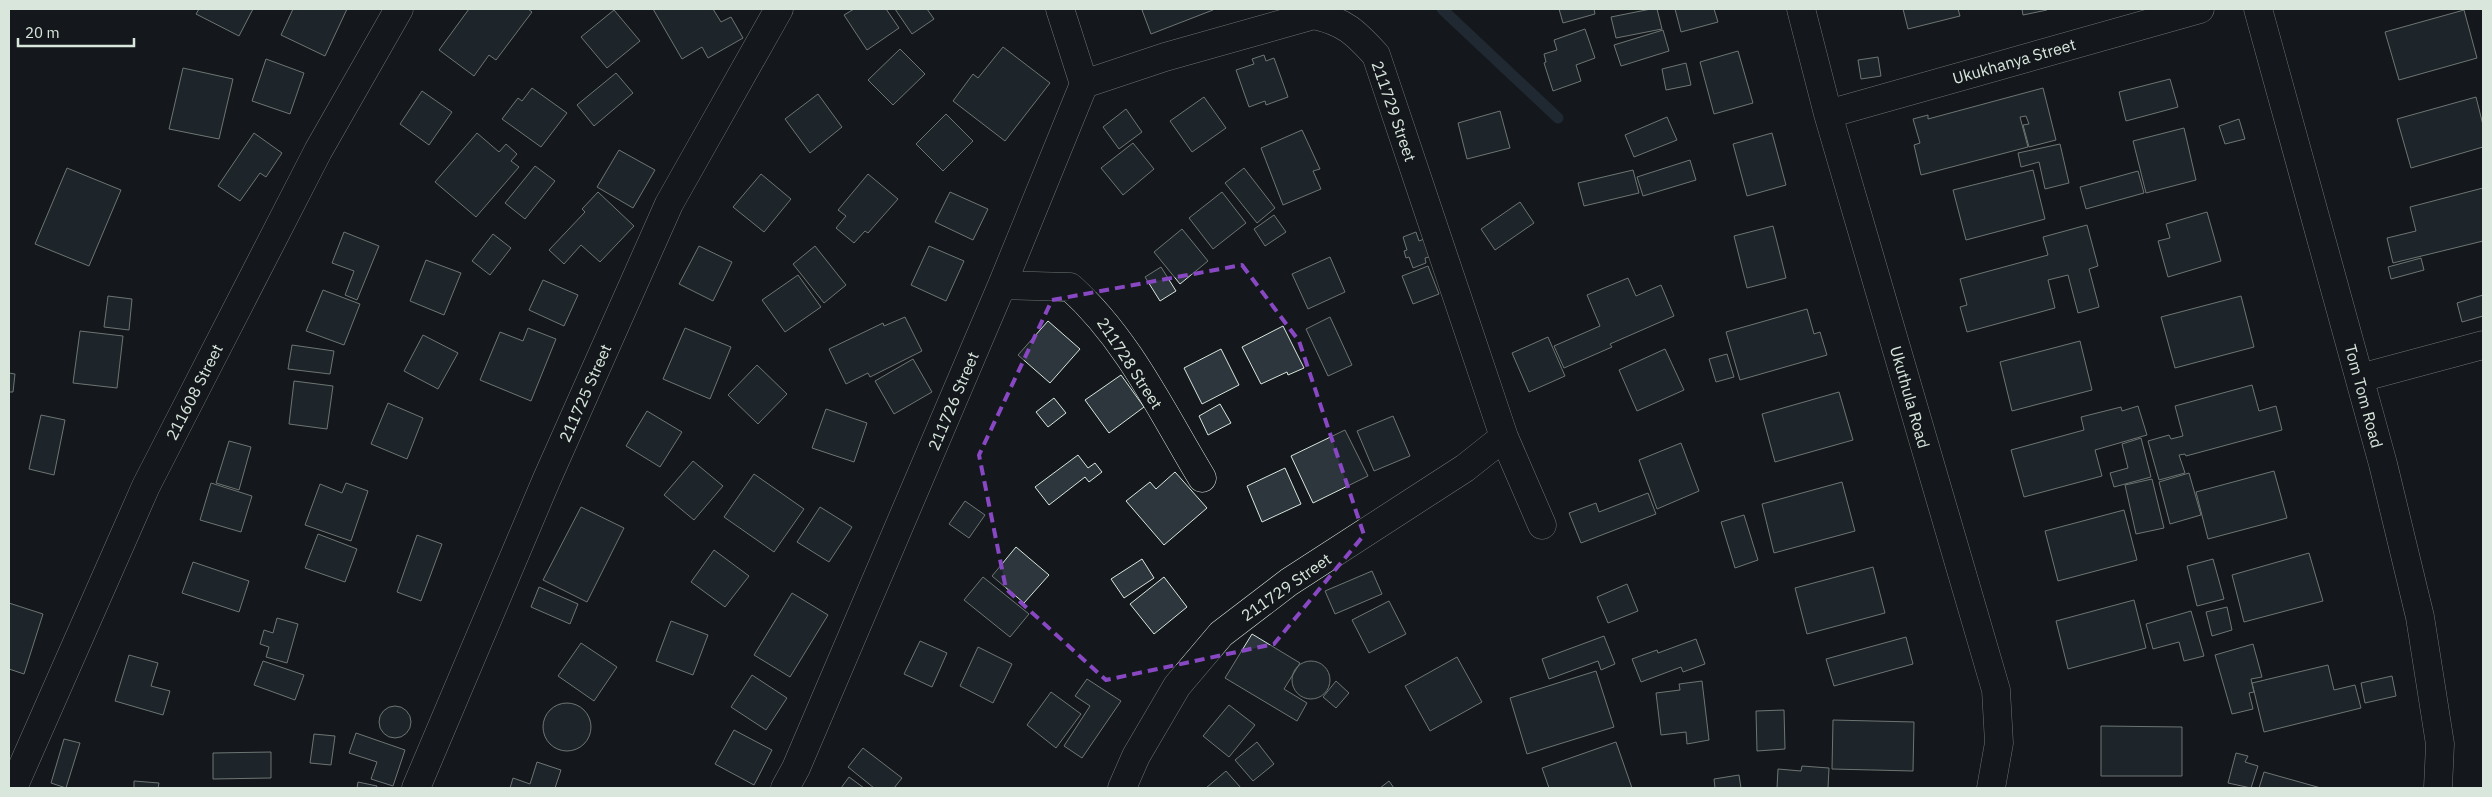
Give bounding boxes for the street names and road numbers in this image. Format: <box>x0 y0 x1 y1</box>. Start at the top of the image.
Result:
street label: Ukukhanya Street <box>1950 34 2078 88</box>
street label: 211729 Street <box>1367 58 1421 164</box>
street label: 211728 Street <box>1093 313 1167 413</box>
street label: 211608 Street <box>161 341 227 443</box>
street label: 211725 Street <box>554 341 616 445</box>
street label: Tom Tom Road <box>2341 342 2387 450</box>
street label: Ukuthula Road <box>1886 344 1934 450</box>
street label: 211726 Street <box>923 349 983 453</box>
street label: 211729 Street <box>1237 549 1335 625</box>

